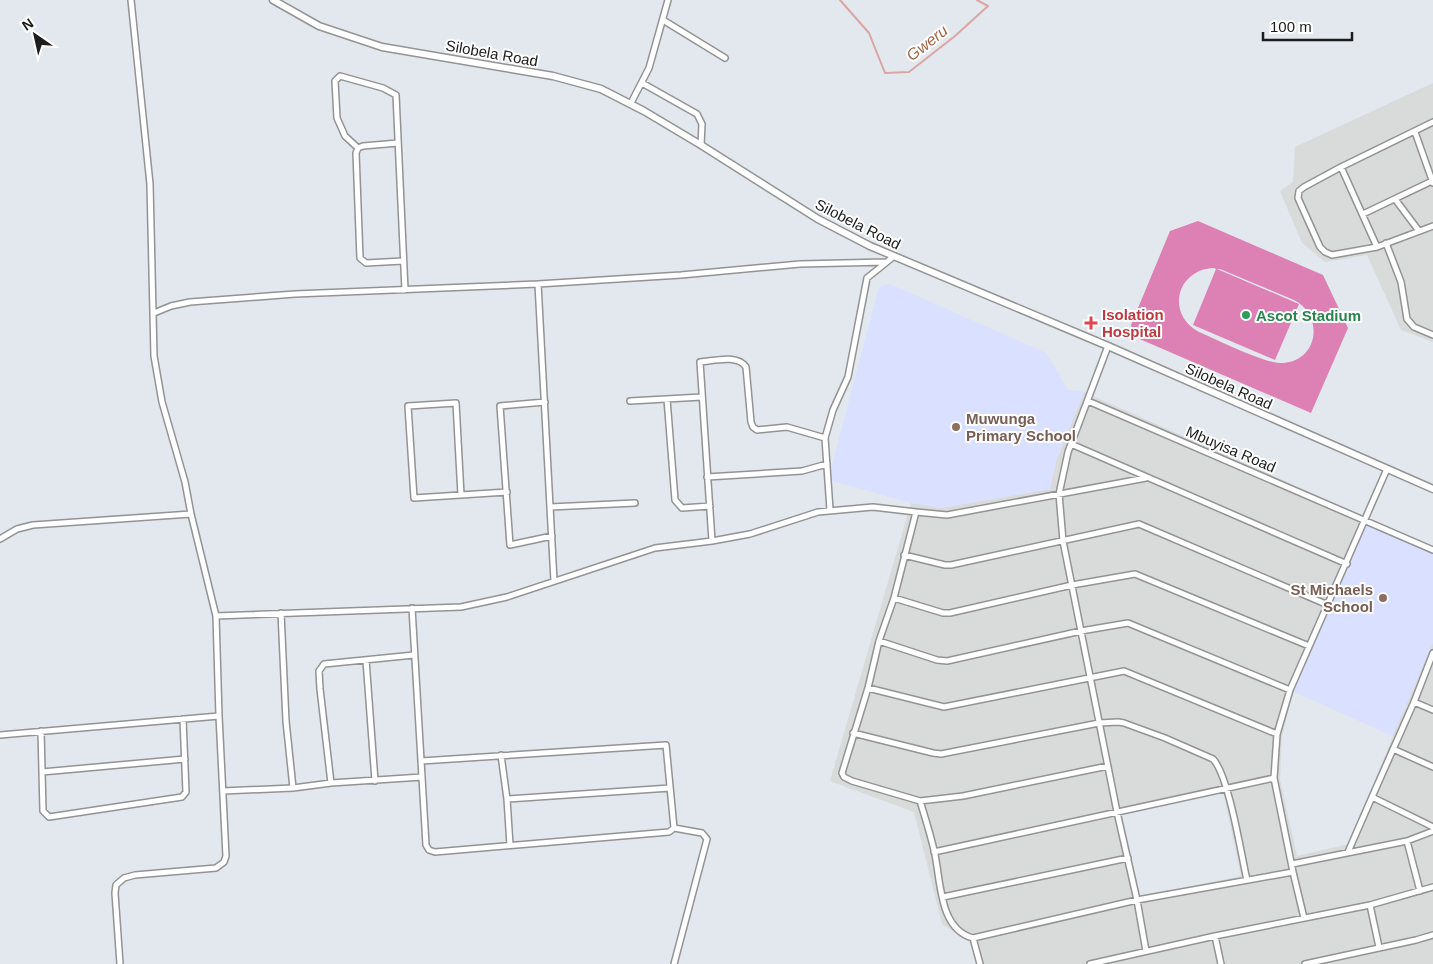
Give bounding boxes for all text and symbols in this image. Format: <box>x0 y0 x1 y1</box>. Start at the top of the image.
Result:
north arrow <box>10 10 60 60</box>
scale bar <box>1263 10 1352 42</box>
text: N <box>19 15 36 34</box>
text: 100 m <box>1270 18 1312 35</box>
water label: Gweru <box>903 22 951 64</box>
street label: Silobela Road <box>445 37 539 69</box>
street label: Silobela Road <box>813 195 903 253</box>
place label: Isolation Hospital <box>1102 306 1164 340</box>
place label: Ascot Stadium <box>1256 307 1361 324</box>
marker: Ascot Stadium <box>1240 309 1252 321</box>
marker: Isolation Hospital <box>1084 316 1098 330</box>
street label: Silobela Road <box>1183 359 1275 413</box>
place label: Muwunga Primary School <box>966 410 1076 444</box>
marker: Muwunga Primary School <box>950 421 962 433</box>
street label: Mbuyisa Road <box>1184 422 1278 476</box>
place label: St Michaels School <box>1290 581 1373 615</box>
marker: St Michaels School <box>1377 592 1389 604</box>

